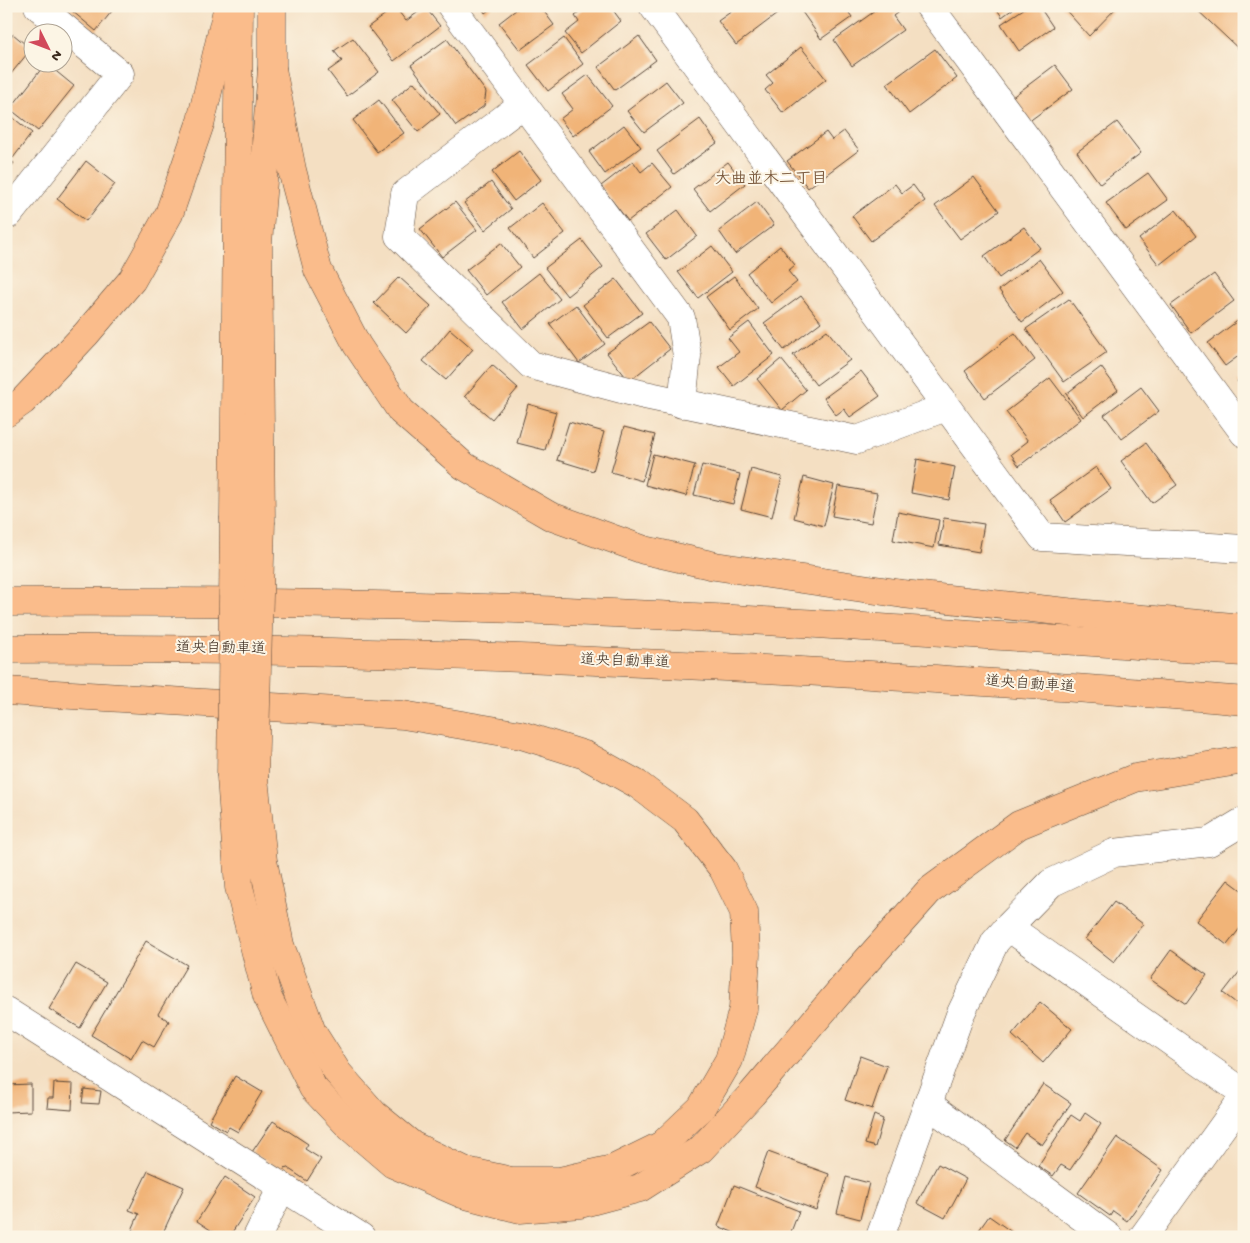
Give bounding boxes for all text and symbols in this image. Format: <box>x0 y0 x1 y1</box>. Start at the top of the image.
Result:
north arrow <box>22 22 72 72</box>
text: N <box>46 46 65 64</box>
district label: 大曲並木二丁目 <box>715 169 827 190</box>
street label: 道央自動車道 <box>176 638 266 659</box>
street label: 道央自動車道 <box>580 650 670 673</box>
street label: 道央自動車道 <box>984 672 1076 697</box>

